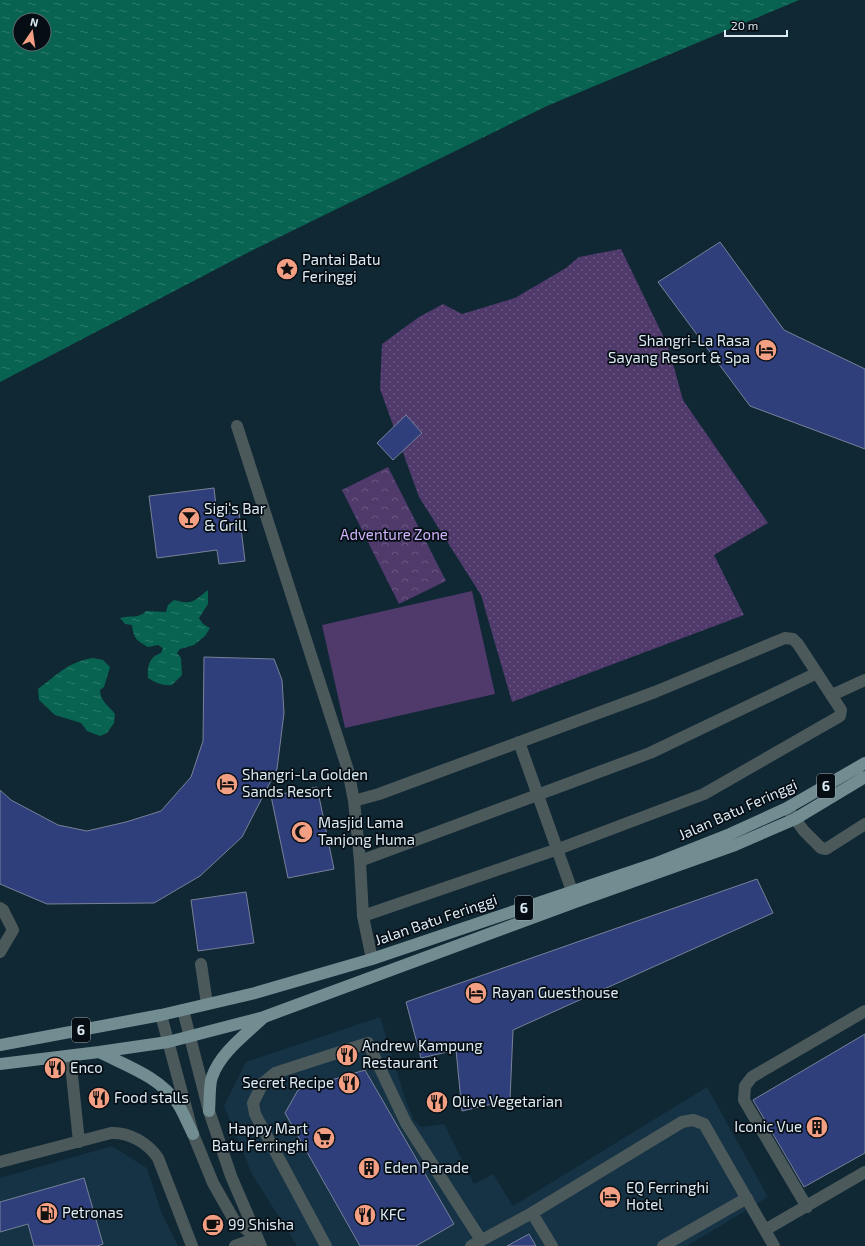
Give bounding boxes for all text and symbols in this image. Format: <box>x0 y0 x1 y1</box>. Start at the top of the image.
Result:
north arrow <box>12 12 52 52</box>
scale bar <box>725 12 787 38</box>
text: N <box>29 15 40 29</box>
text: 20 m <box>731 18 758 32</box>
place label: Pantai Batu Feringgi <box>302 250 381 285</box>
place icon: Pantai Batu Feringgi <box>274 256 300 282</box>
place label: Shangri-La Rasa Sayang Resort & Spa <box>608 331 750 366</box>
hotel icon: Shangri-La Rasa Sayang Resort & Spa <box>753 337 779 363</box>
place label: Sigi‘s Bar & Grill <box>204 499 266 534</box>
bar icon: Sigi‘s Bar & Grill <box>176 505 202 531</box>
park label: Adventure Zone <box>340 525 448 543</box>
place label: Shangri-La Golden Sands Resort <box>242 765 368 800</box>
hotel icon: Shangri-La Golden Sands Resort <box>214 771 240 797</box>
road number: 6 <box>817 774 835 798</box>
street label: Jalan Batu Feringgi <box>675 775 800 843</box>
place label: Masjid Lama Tanjong Huma <box>318 813 415 849</box>
mosque icon: Masjid Lama Tanjong Huma <box>289 819 315 845</box>
street label: Jalan Batu Feringgi <box>372 890 499 948</box>
road number: 6 <box>515 896 533 920</box>
hotel icon: Rayan Guesthouse <box>463 980 489 1006</box>
place label: Rayan Guesthouse <box>492 983 618 1001</box>
road number: 6 <box>72 1018 90 1042</box>
place label: Andrew Kampung Restaurant <box>362 1036 483 1071</box>
restaurant icon: Andrew Kampung Restaurant <box>334 1042 360 1068</box>
restaurant icon: Enco <box>42 1055 68 1081</box>
place label: Enco <box>70 1058 103 1076</box>
restaurant icon: Secret Recipe <box>336 1070 362 1096</box>
place label: Secret Recipe <box>242 1073 334 1091</box>
restaurant icon: Food stalls <box>86 1085 112 1111</box>
place label: Food stalls <box>114 1088 189 1106</box>
restaurant icon: Olive Vegetarian <box>424 1089 450 1115</box>
place label: Olive Vegetarian <box>452 1092 563 1110</box>
building icon: Iconic Vue <box>804 1114 830 1140</box>
place label: Iconic Vue <box>734 1117 802 1135</box>
place label: Happy Mart Batu Ferringhi <box>212 1119 308 1154</box>
supermarket icon: Happy Mart Batu Ferringhi <box>311 1125 337 1151</box>
building icon: Eden Parade <box>356 1155 382 1181</box>
place label: Eden Parade <box>384 1158 469 1176</box>
place label: EQ Ferringhi Hotel <box>626 1178 709 1213</box>
hotel icon: EQ Ferringhi Hotel <box>597 1184 623 1210</box>
fuel station icon: Petronas <box>34 1200 60 1226</box>
restaurant icon: KFC <box>352 1202 378 1228</box>
place label: Petronas <box>62 1203 123 1221</box>
place label: KFC <box>380 1205 406 1223</box>
cafe icon: 99 Shisha <box>200 1212 226 1238</box>
place label: 99 Shisha <box>228 1215 294 1233</box>

